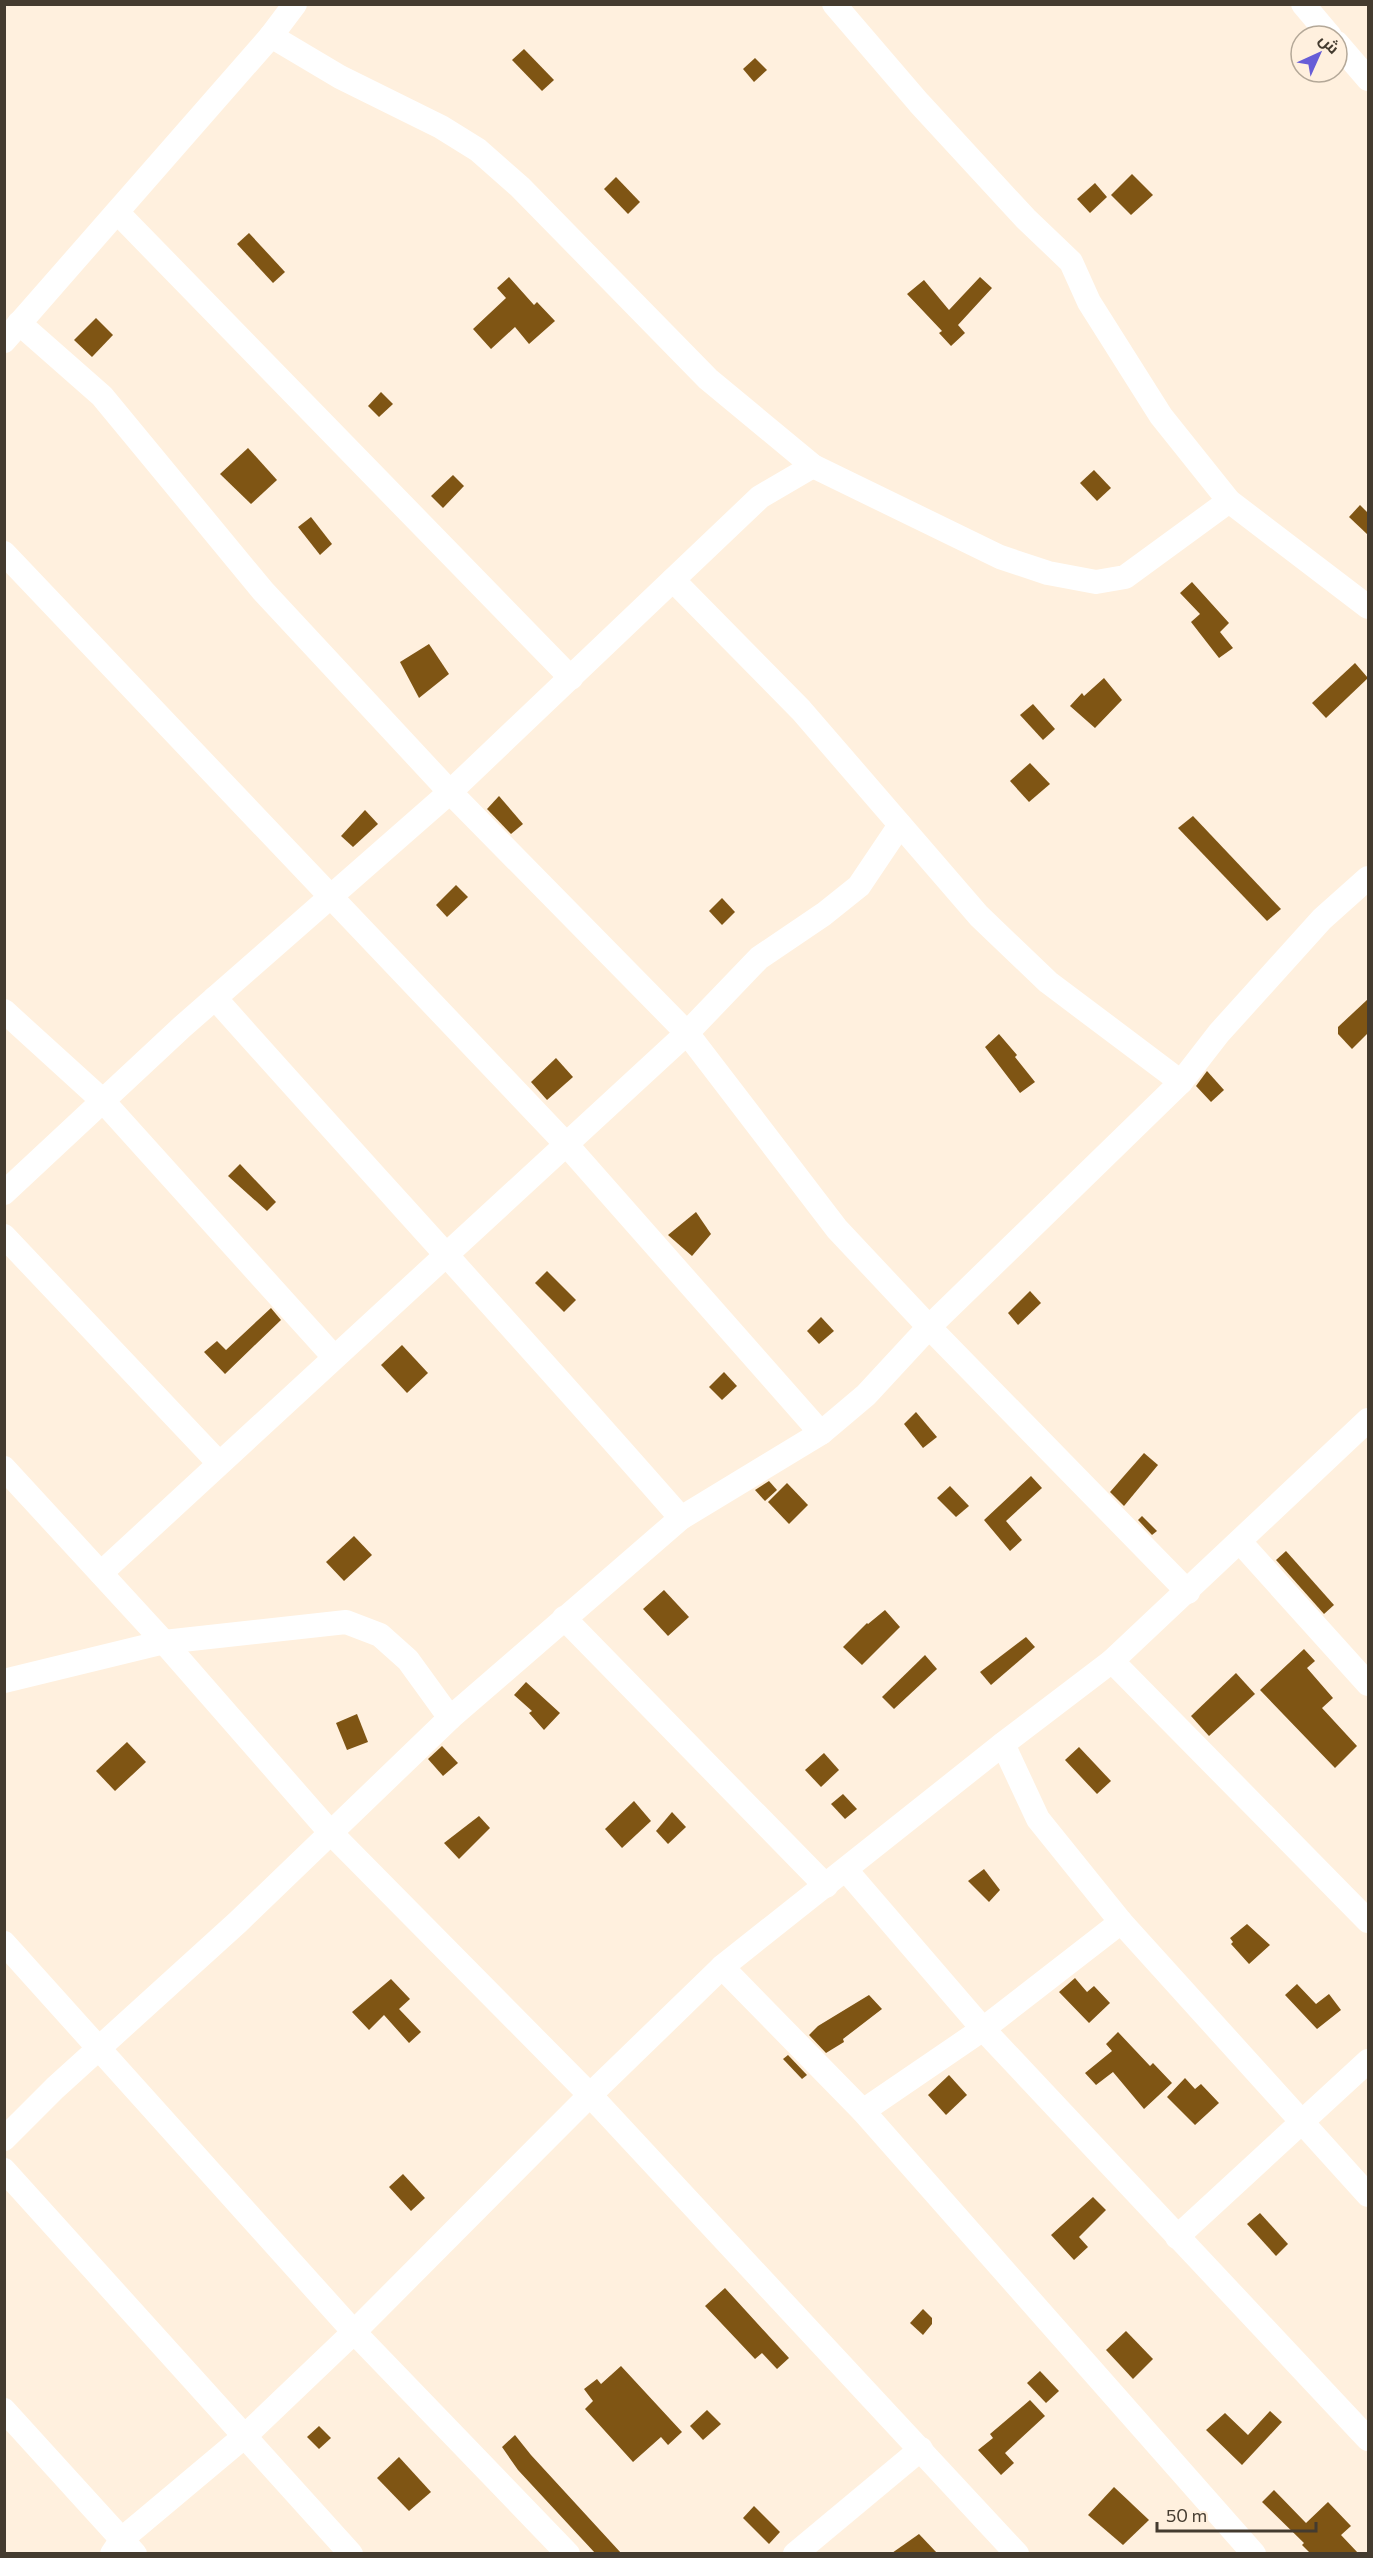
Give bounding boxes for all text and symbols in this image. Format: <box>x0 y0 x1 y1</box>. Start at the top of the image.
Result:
north arrow <box>1289 24 1349 84</box>
text: ش <box>1315 29 1344 58</box>
scale bar <box>1157 2495 1316 2533</box>
text: 50 m <box>1166 2504 1207 2526</box>

